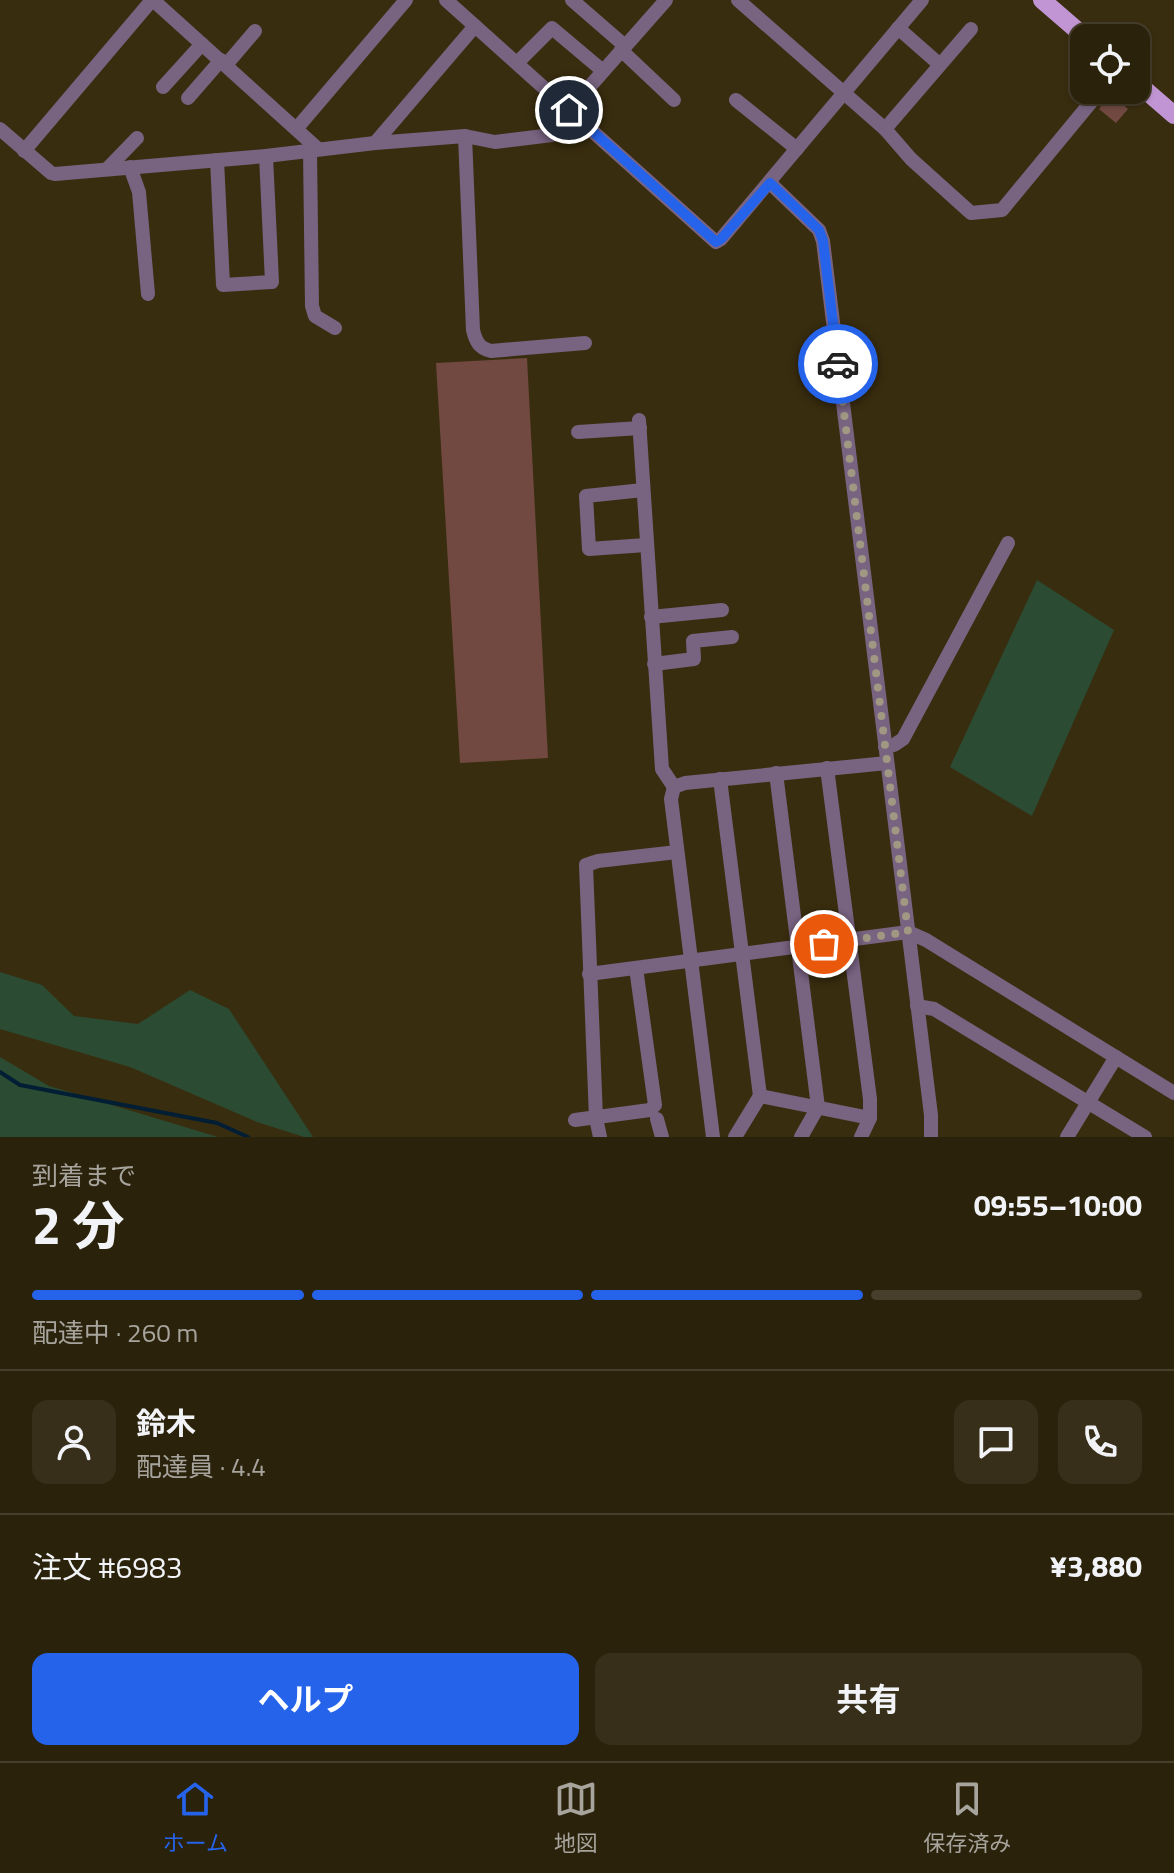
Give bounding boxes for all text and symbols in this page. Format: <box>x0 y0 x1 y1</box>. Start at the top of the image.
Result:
map controls <box>1070 24 1150 104</box>
button: locate <box>1070 24 1150 104</box>
pin <box>535 76 603 144</box>
icon: home <box>547 88 591 132</box>
courier <box>798 324 878 404</box>
icon: car <box>816 342 860 386</box>
pin <box>790 910 858 978</box>
icon: bag <box>802 922 846 966</box>
text: 到着まで <box>32 1156 136 1195</box>
text: 09:55–10:00 <box>974 1182 1142 1228</box>
text: 2 分 <box>32 1185 125 1264</box>
text: 配達中 · 260 m <box>32 1313 198 1352</box>
button: person <box>32 1400 116 1484</box>
text: 鈴木 <box>136 1400 196 1446</box>
button: chat <box>954 1400 1038 1484</box>
button: phone <box>1058 1400 1142 1484</box>
text: 配達員 · 4.4 <box>136 1447 266 1486</box>
text: ¥3,880 <box>1050 1543 1142 1589</box>
text: 注文 #6983 <box>32 1544 183 1590</box>
button: ヘルプ <box>32 1653 579 1745</box>
button: 共有 <box>595 1653 1142 1745</box>
tab: ホーム <box>163 1777 228 1860</box>
tab: 地図 <box>554 1777 598 1860</box>
tab: 保存済み <box>923 1777 1011 1860</box>

